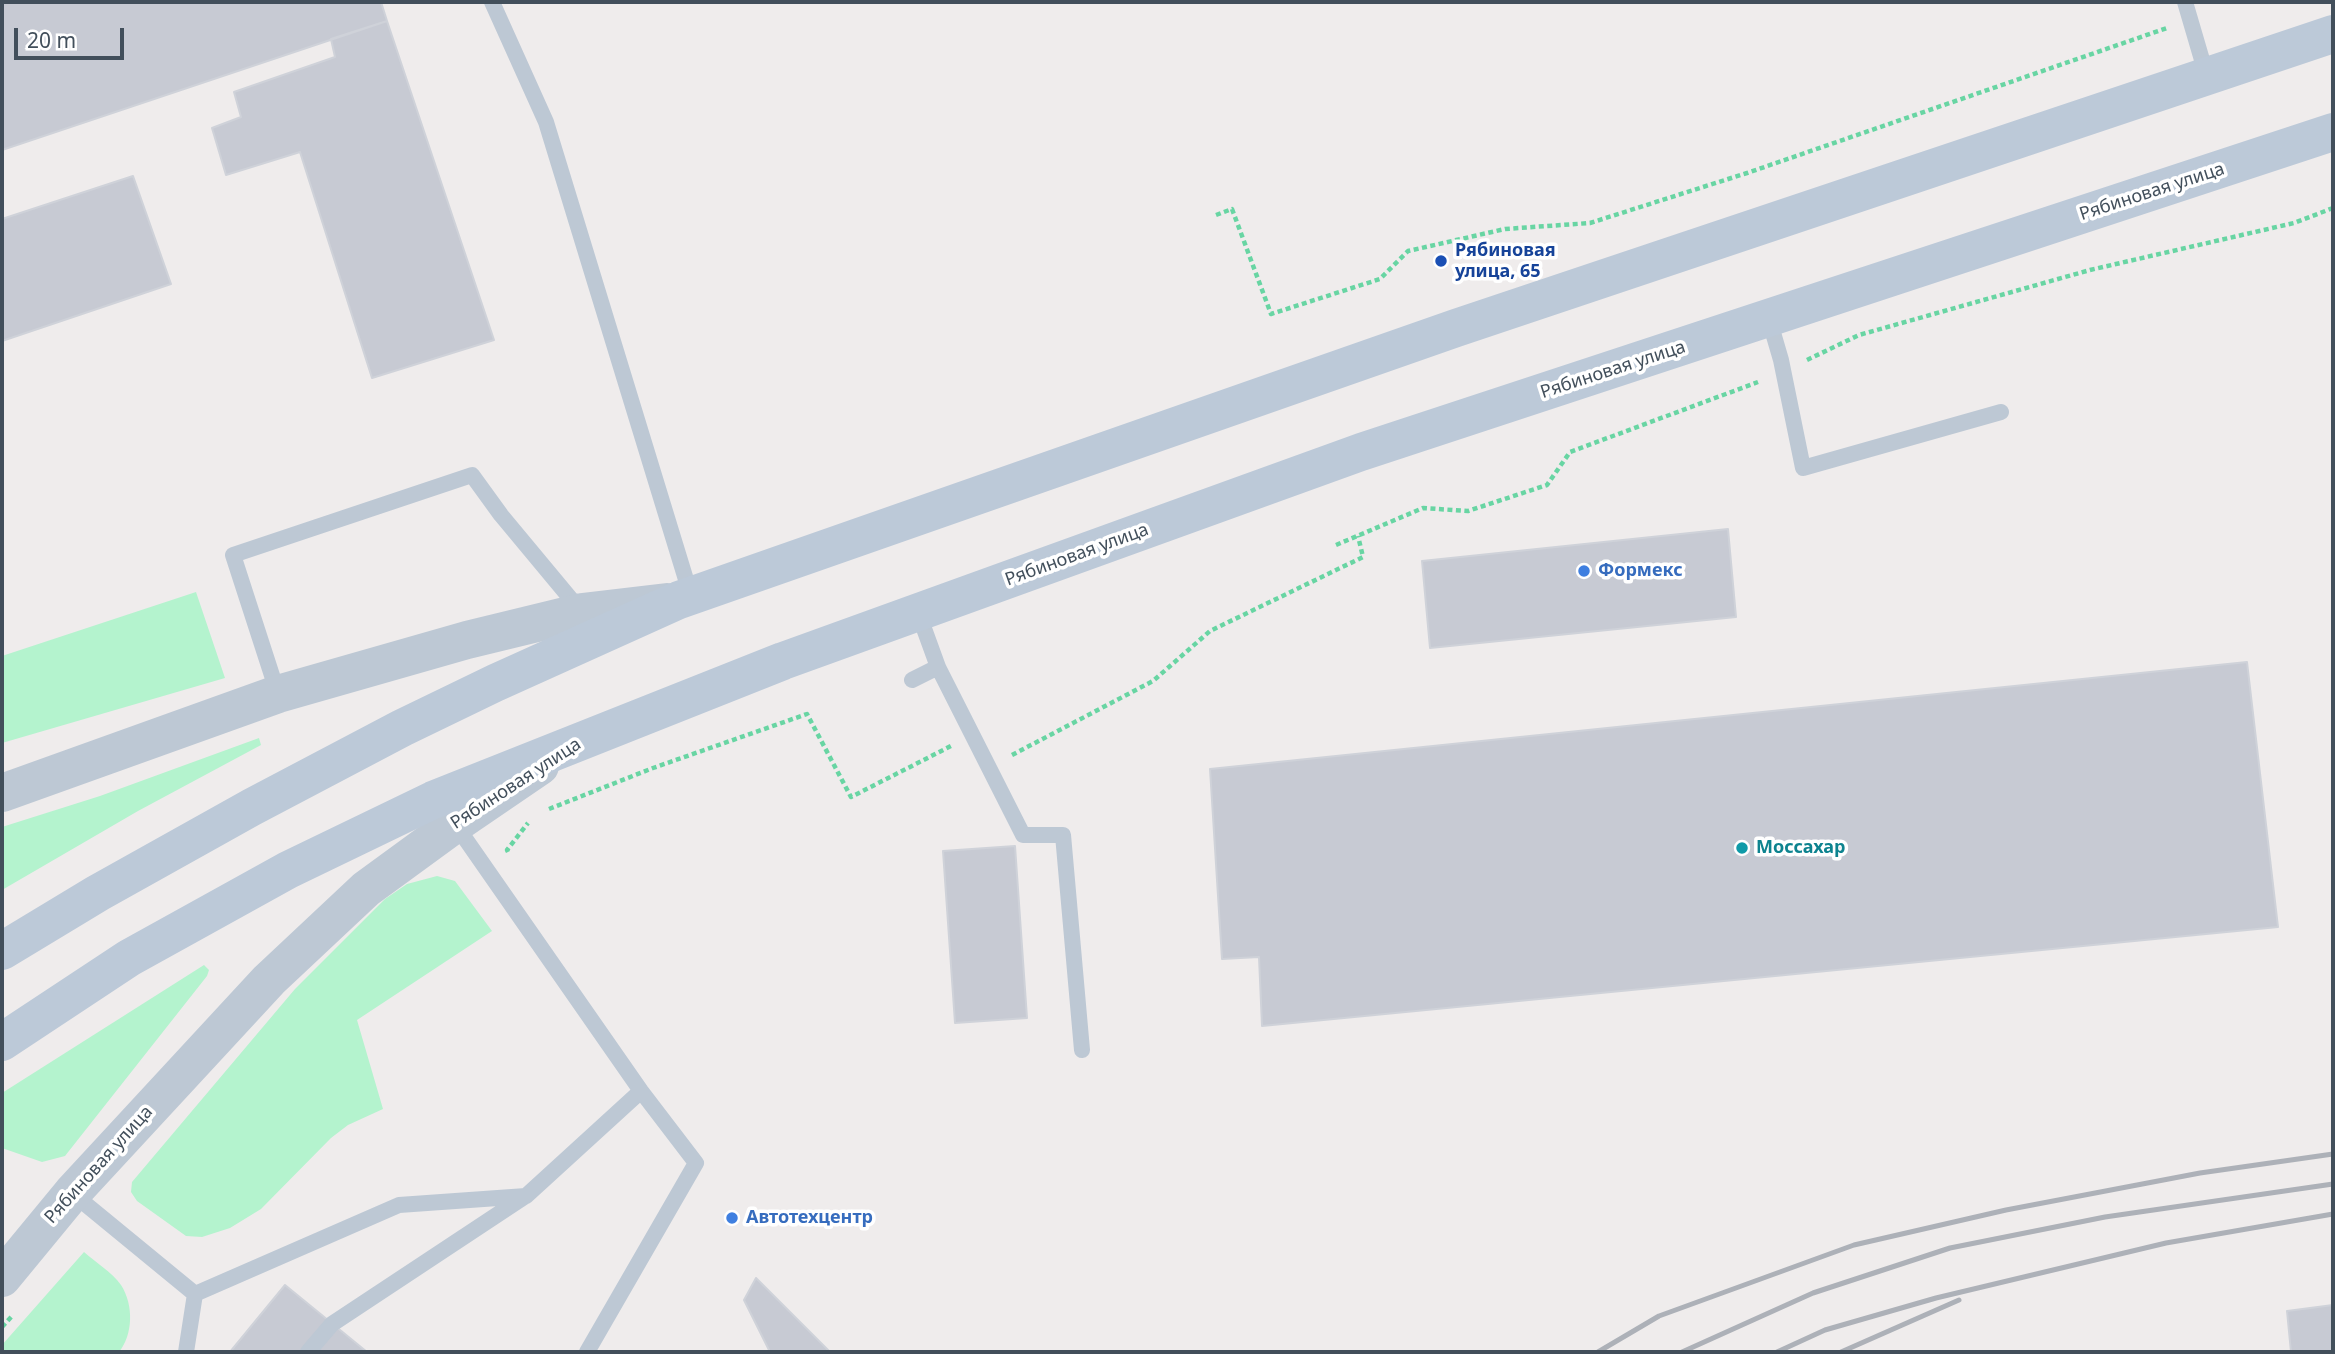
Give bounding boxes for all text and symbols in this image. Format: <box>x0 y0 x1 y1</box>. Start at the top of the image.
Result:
scale bar <box>18 14 128 58</box>
text: 20 m <box>27 26 76 54</box>
street label: Рябиновая улица <box>2077 158 2227 226</box>
place label: Рябиновая улица, 65 <box>1455 240 1556 282</box>
marker: Рябиновая улица, 65 <box>1433 253 1449 269</box>
street label: Рябиновая улица <box>1538 336 1688 404</box>
street label: Рябиновая улица <box>1002 519 1152 591</box>
place label: Формекс <box>1598 560 1683 582</box>
marker: Формекс <box>1576 563 1592 579</box>
street label: Рябиновая улица <box>447 734 585 834</box>
place label: Моссахар <box>1756 837 1845 859</box>
marker: Моссахар <box>1734 840 1750 856</box>
street label: Рябиновая улица <box>40 1102 158 1228</box>
place label: Автотехцентр <box>746 1207 873 1229</box>
marker: Автотехцентр <box>724 1210 740 1226</box>

